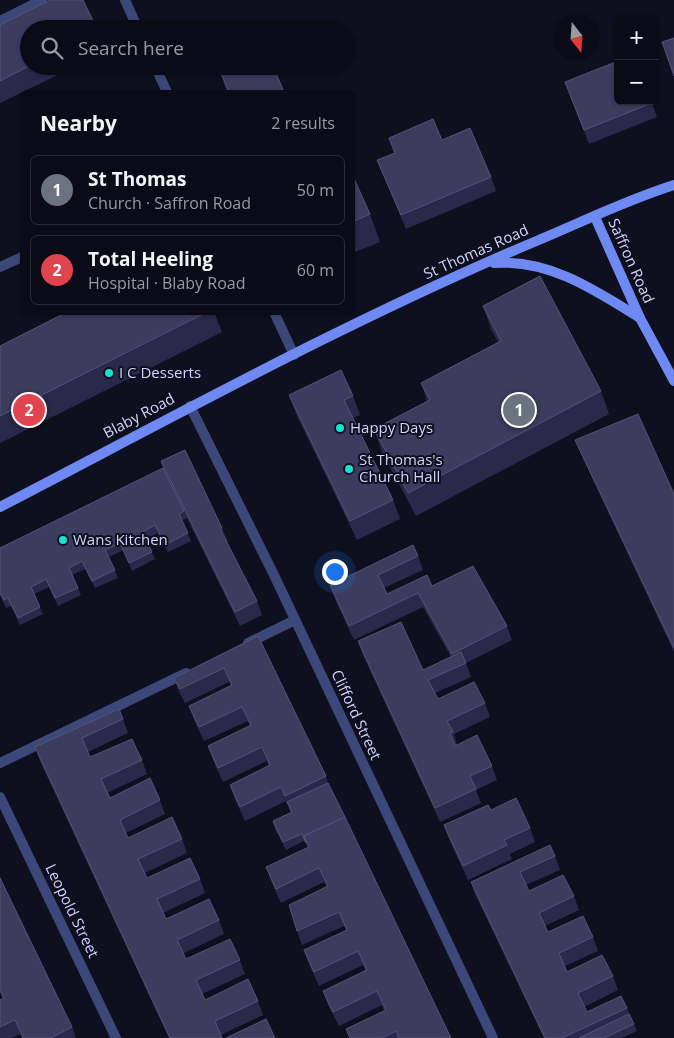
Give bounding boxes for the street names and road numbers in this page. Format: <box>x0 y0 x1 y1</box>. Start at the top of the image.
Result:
street label: Saffron Road <box>604 215 659 306</box>
street label: St Thomas Road <box>420 219 531 283</box>
street label: Blaby Road <box>99 388 178 442</box>
street label: Clifford Street <box>327 666 387 763</box>
street label: Leopold Street <box>42 860 104 961</box>

